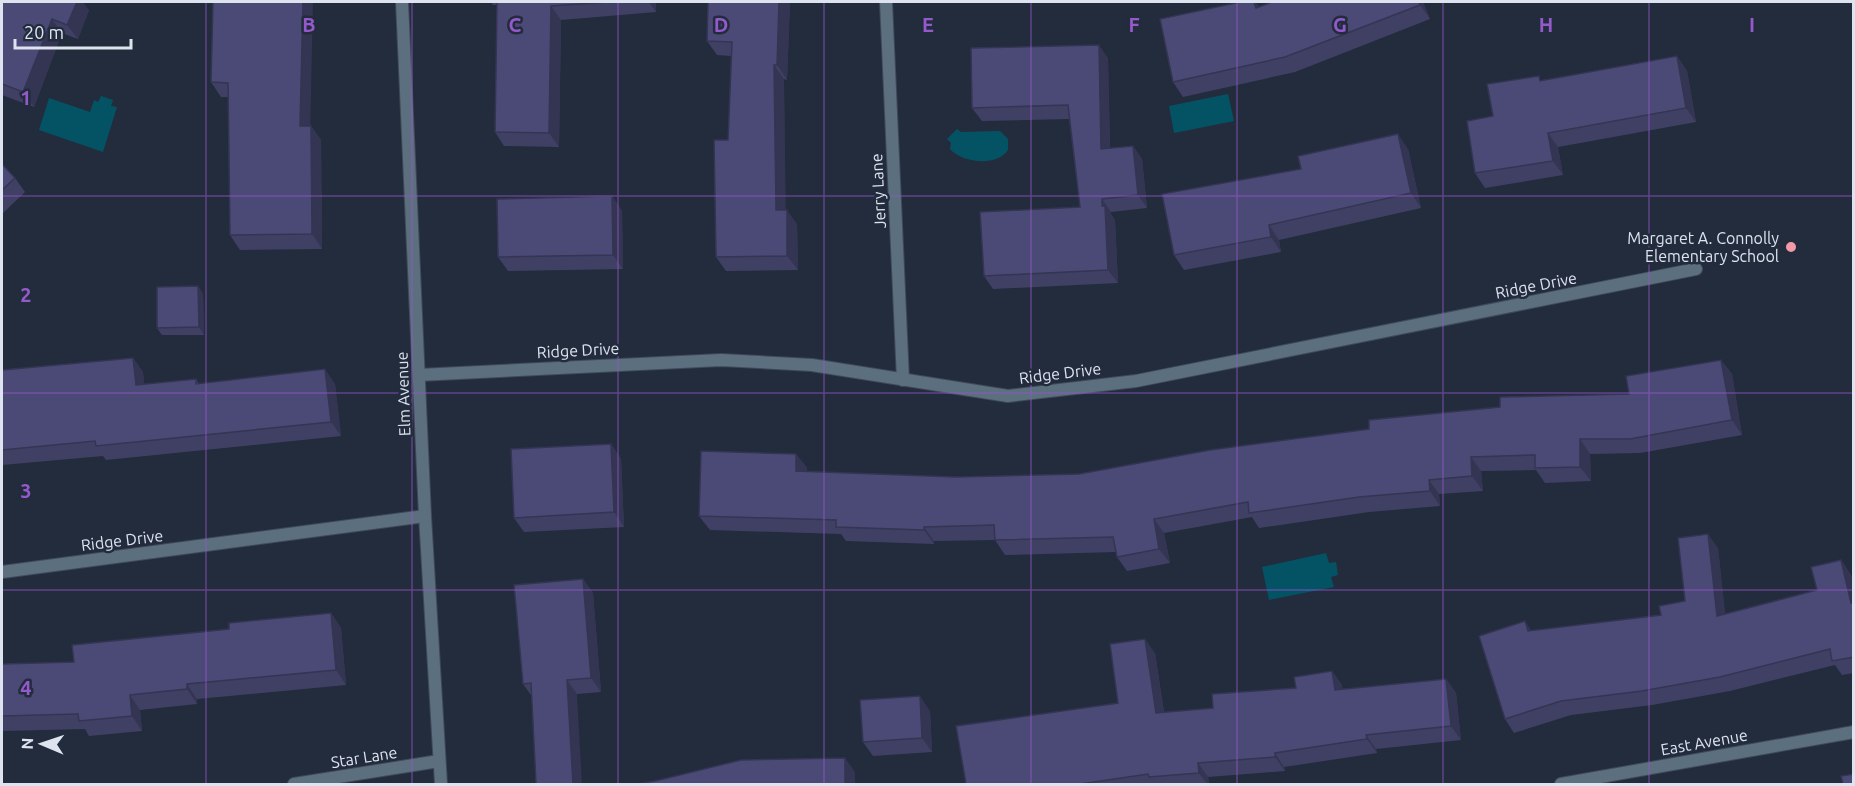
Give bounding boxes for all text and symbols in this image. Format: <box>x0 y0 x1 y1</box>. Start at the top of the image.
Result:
scale bar <box>15 12 130 50</box>
text: B <box>302 13 316 36</box>
text: C <box>509 13 522 36</box>
text: D <box>714 13 728 36</box>
text: E <box>922 13 934 36</box>
text: F <box>1128 13 1140 36</box>
text: G <box>1333 13 1347 36</box>
text: H <box>1539 13 1553 36</box>
text: I <box>1749 13 1755 36</box>
text: 20 m <box>24 22 64 42</box>
text: 1 <box>20 86 32 109</box>
street label: Jerry Lane <box>867 153 889 229</box>
place label: Margaret A. Connolly Elementary School <box>1627 229 1779 265</box>
marker: Margaret A. Connolly Elementary School <box>1784 240 1798 254</box>
street label: Ridge Drive <box>1494 268 1578 302</box>
text: 2 <box>20 283 32 306</box>
street label: Ridge Drive <box>536 339 620 361</box>
street label: Elm Avenue <box>393 351 413 437</box>
street label: Ridge Drive <box>1018 359 1102 387</box>
text: 3 <box>20 479 32 502</box>
street label: Ridge Drive <box>80 526 164 554</box>
text: 4 <box>20 676 32 699</box>
north arrow <box>12 714 72 774</box>
street label: East Avenue <box>1659 725 1749 759</box>
text: N <box>18 737 36 750</box>
street label: Star Lane <box>330 743 398 771</box>

